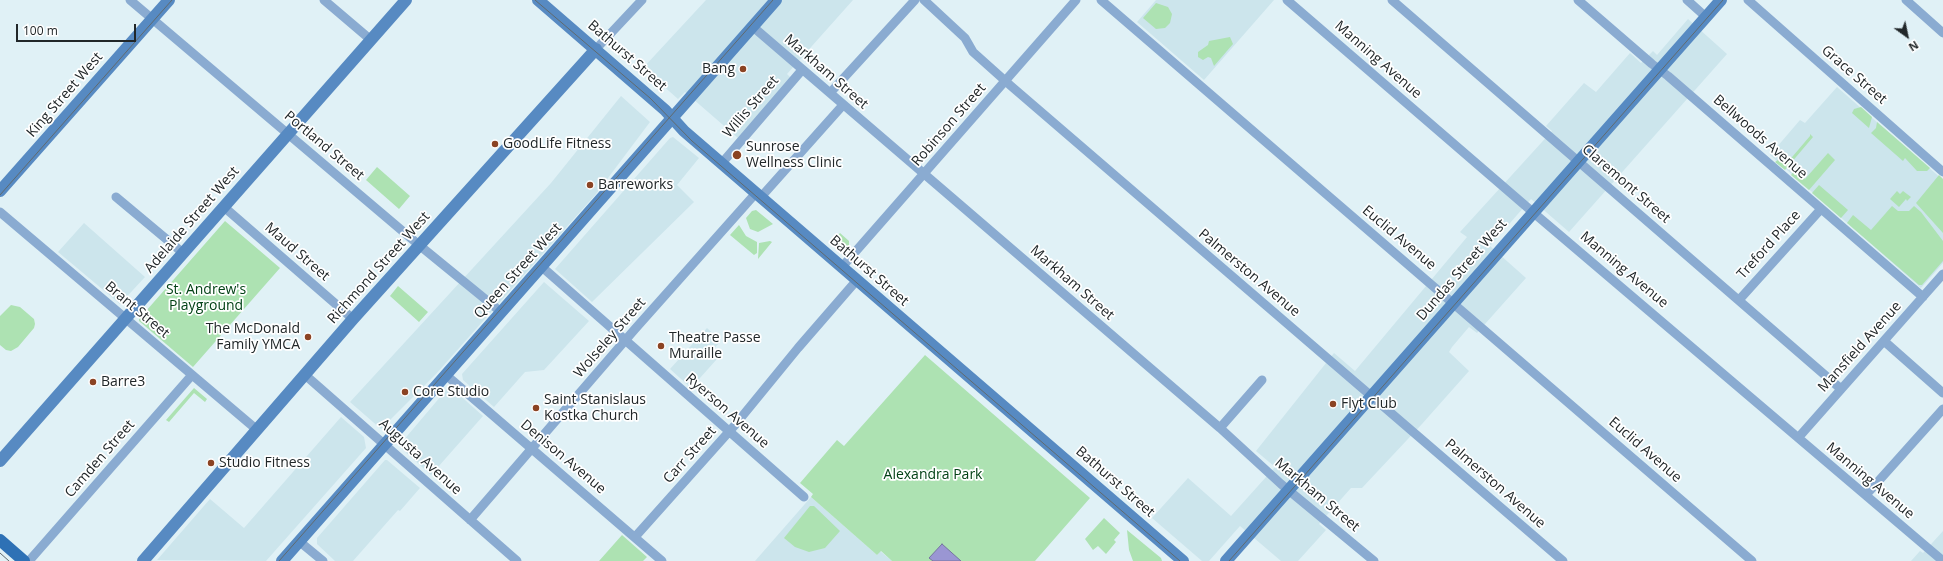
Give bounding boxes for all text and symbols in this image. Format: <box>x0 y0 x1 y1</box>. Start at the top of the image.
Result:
scale bar <box>18 16 138 42</box>
north arrow <box>1887 16 1927 56</box>
street label: Bathurst Street <box>584 17 670 95</box>
street label: Manning Avenue <box>1331 18 1425 102</box>
text: 100 m <box>23 22 58 39</box>
street label: Markham Street <box>781 31 871 113</box>
text: N <box>1906 38 1922 55</box>
street label: Grace Street <box>1818 42 1890 108</box>
street label: King Street West <box>24 49 106 141</box>
place label: Bang <box>702 61 735 77</box>
marker: Bang <box>738 64 748 74</box>
street label: Willis Street <box>720 73 782 141</box>
street label: Robinson Street <box>908 80 990 170</box>
street label: Bellwoods Avenue <box>1709 92 1811 182</box>
street label: Portland Street <box>281 108 367 184</box>
place label: GoodLife Fitness <box>503 136 611 152</box>
marker: GoodLife Fitness <box>490 139 500 149</box>
place label: Sunrose Wellness Clinic <box>746 139 842 172</box>
street label: Claremont Street <box>1578 141 1674 227</box>
marker: Sunrose Wellness Clinic <box>731 149 743 161</box>
street label: Adelaide Street West <box>141 163 243 277</box>
place label: Barreworks <box>598 177 673 193</box>
marker: Barreworks <box>585 180 595 190</box>
street label: Euclid Avenue <box>1359 202 1439 274</box>
street label: Treford Place <box>1734 207 1804 283</box>
street label: Richmond Street West <box>324 209 434 327</box>
street label: Dundas Street West <box>1413 216 1511 324</box>
street label: Maud Street <box>261 219 333 285</box>
street label: Queen Street West <box>471 220 565 322</box>
street label: Palmerston Avenue <box>1195 226 1303 320</box>
street label: Manning Avenue <box>1577 228 1671 312</box>
street label: Bathurst Street <box>826 232 912 310</box>
street label: Markham Street <box>1027 242 1117 324</box>
street label: Brant Street <box>101 278 173 342</box>
park label: St. Andrew's Playground <box>166 282 246 314</box>
street label: Wolseley Street <box>571 295 649 381</box>
street label: Mansfield Avenue <box>1815 298 1905 396</box>
place label: The McDonald Family YMCA <box>206 321 300 354</box>
place label: Theatre Passe Muraille <box>669 330 761 362</box>
marker: The McDonald Family YMCA <box>303 332 313 342</box>
marker: Theatre Passe Muraille <box>656 341 666 351</box>
street label: Ryerson Avenue <box>682 370 772 452</box>
place label: Barre3 <box>101 374 145 390</box>
marker: Barre3 <box>88 377 98 387</box>
place label: Core Studio <box>413 384 489 400</box>
marker: Core Studio <box>400 387 410 397</box>
place label: Saint Stanislaus Kostka Church <box>544 392 646 424</box>
place label: Flyt Club <box>1341 396 1397 412</box>
marker: Flyt Club <box>1328 399 1338 409</box>
marker: Saint Stanislaus Kostka Church <box>531 403 541 413</box>
street label: Euclid Avenue <box>1605 414 1685 486</box>
street label: Augusta Avenue <box>375 415 465 499</box>
street label: Denison Avenue <box>517 416 609 498</box>
street label: Camden Street <box>62 417 138 501</box>
street label: Carr Street <box>660 423 720 487</box>
street label: Palmerston Avenue <box>1441 436 1549 532</box>
street label: Manning Avenue <box>1823 439 1917 523</box>
street label: Bathurst Street <box>1072 443 1158 521</box>
place label: Studio Fitness <box>219 455 310 471</box>
street label: Markham Street <box>1271 455 1363 535</box>
marker: Studio Fitness <box>206 458 216 468</box>
park label: Alexandra Park <box>884 467 982 483</box>

